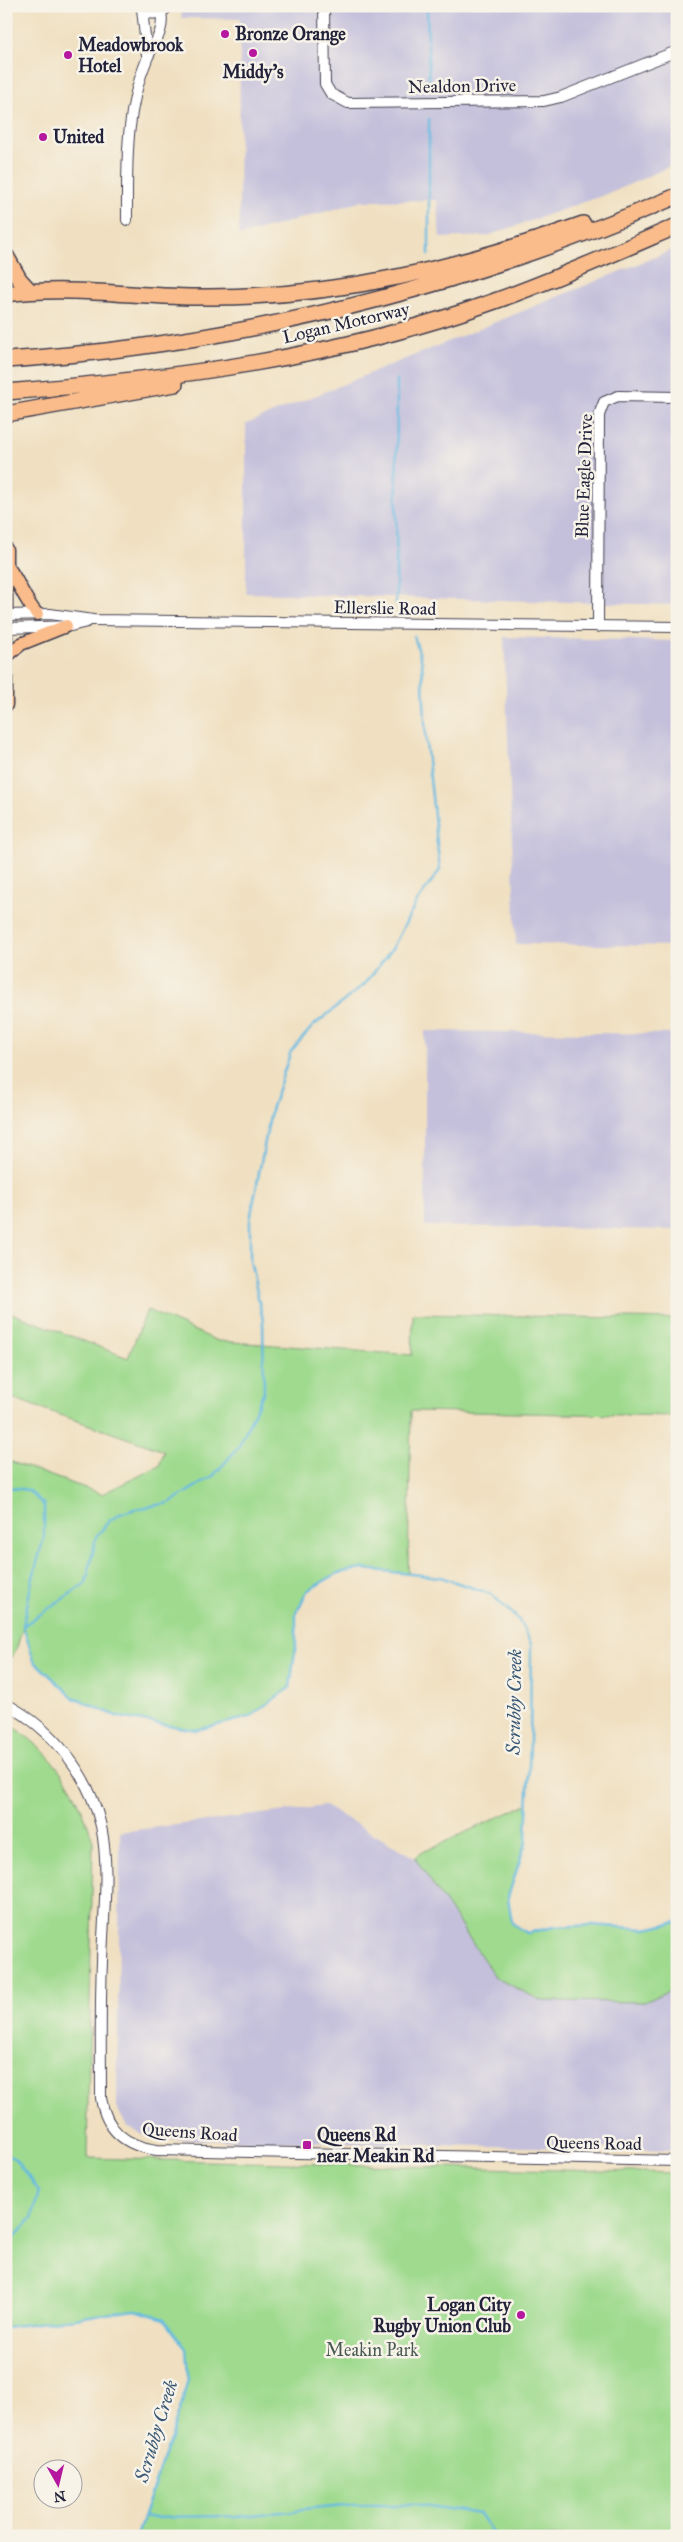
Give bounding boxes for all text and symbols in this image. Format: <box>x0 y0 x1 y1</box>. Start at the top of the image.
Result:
place label: Bronze Orange <box>235 23 346 46</box>
marker: Bronze Orange <box>219 28 231 40</box>
place label: Meadowbrook Hotel <box>78 34 184 77</box>
marker: Middy's <box>247 47 259 59</box>
marker: Meadowbrook Hotel <box>62 49 74 61</box>
place label: Middy's <box>222 61 284 84</box>
street label: Nealdon Drive <box>408 74 516 98</box>
place label: United <box>53 126 105 148</box>
marker: United <box>37 131 49 143</box>
street label: Logan Motorway <box>280 298 412 349</box>
street label: Blue Eagle Drive <box>571 413 598 539</box>
street label: Ellerslie Road <box>333 596 437 620</box>
water label: Scrubby Creek <box>502 1648 526 1756</box>
street label: Queens Road <box>141 2118 239 2146</box>
place label: Queens Rd near Meakin Rd <box>317 2124 435 2167</box>
street label: Queens Road <box>546 2131 642 2155</box>
marker: Queens Rd near Meakin Rd <box>301 2139 313 2151</box>
place label: Logan City Rugby Union Club <box>373 2294 513 2338</box>
marker: Logan City Rugby Union Club <box>515 2309 527 2321</box>
park label: Meakin Park <box>326 2339 419 2361</box>
water label: Scrubby Creek <box>129 2377 183 2486</box>
north arrow <box>32 2460 82 2510</box>
text: N <box>53 2487 67 2506</box>

